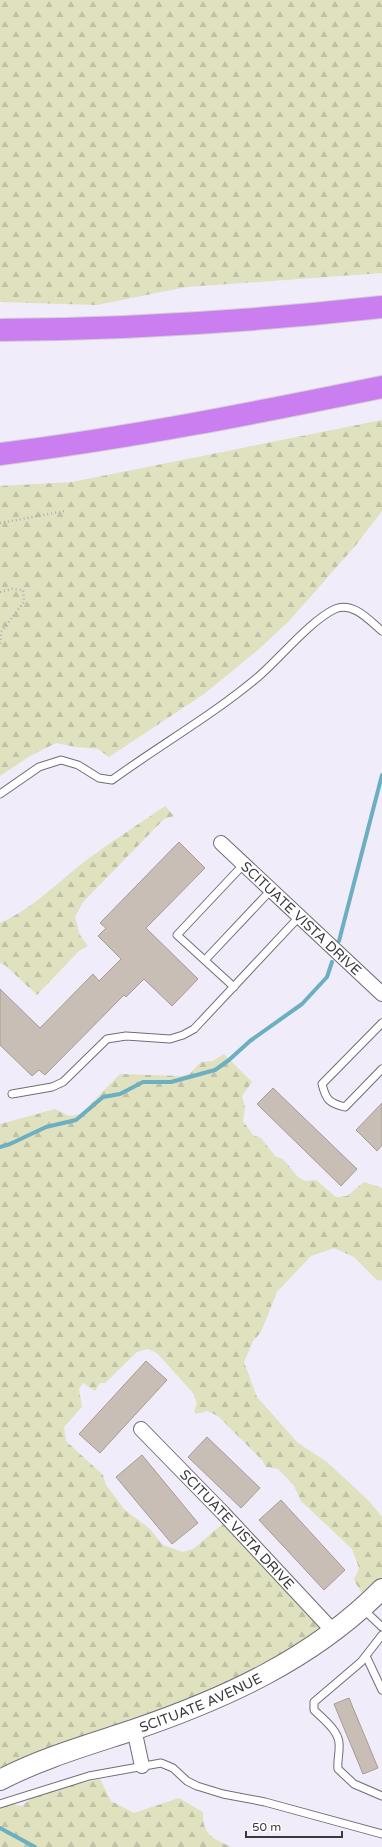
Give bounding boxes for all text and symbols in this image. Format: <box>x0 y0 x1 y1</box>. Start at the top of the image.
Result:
street label: SCITUATE VISTA DRIVE <box>237 858 365 979</box>
street label: SCITUATE VISTA DRIVE <box>176 1466 298 1593</box>
street label: SCITUATE AVENUE <box>137 1670 265 1736</box>
scale bar <box>246 1813 342 1839</box>
text: 50 m <box>252 1820 281 1834</box>

